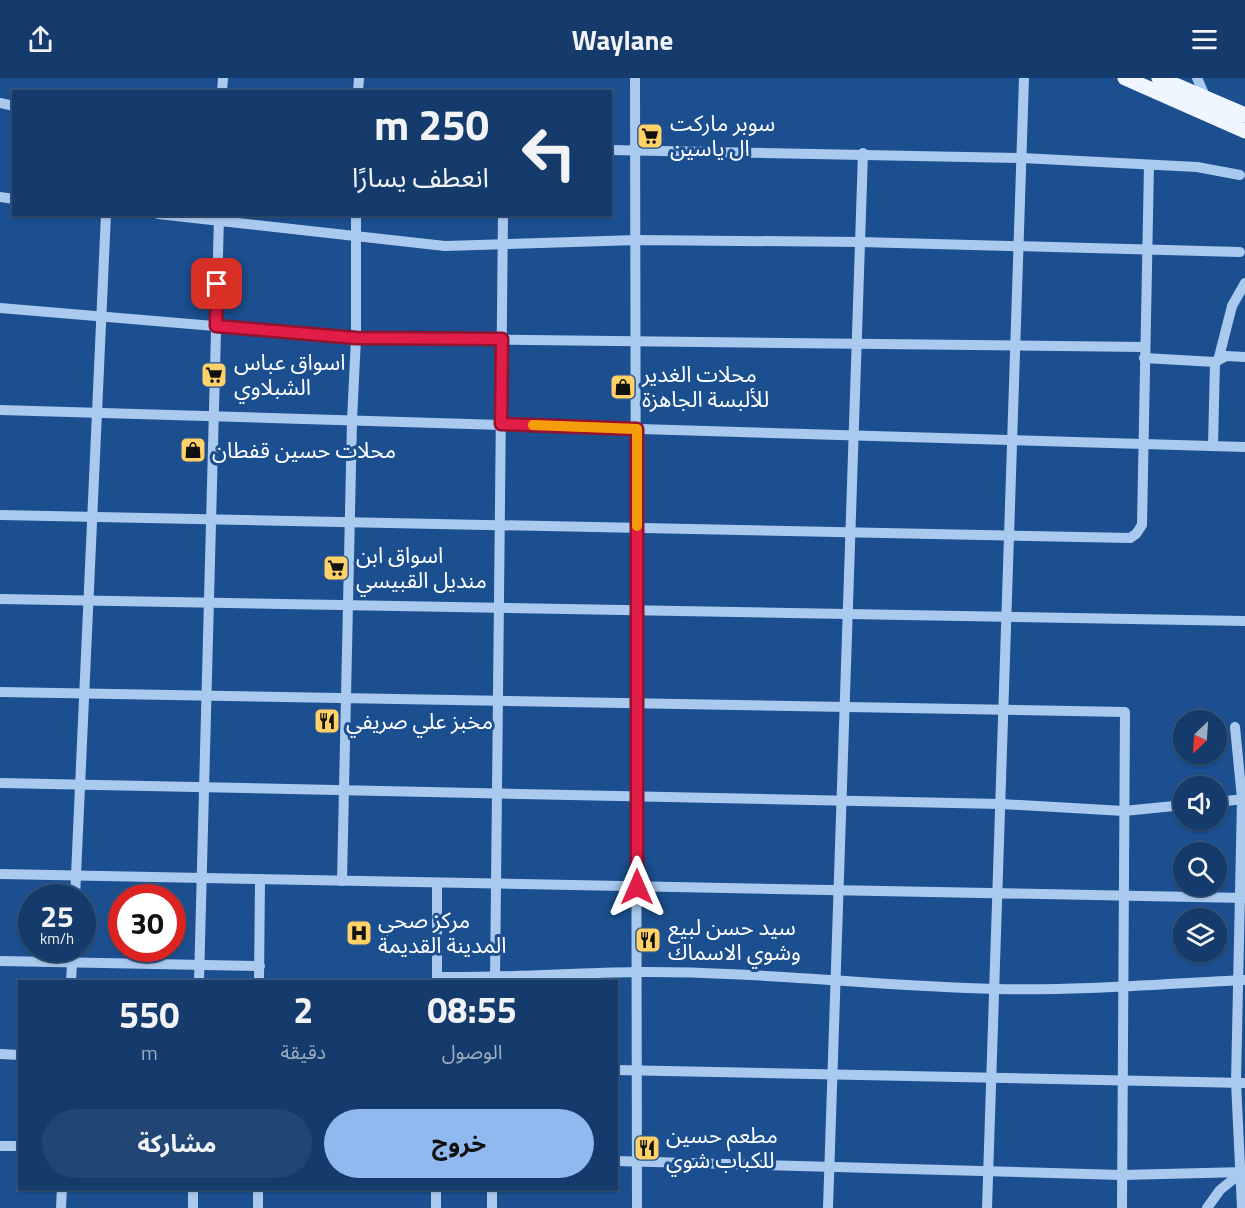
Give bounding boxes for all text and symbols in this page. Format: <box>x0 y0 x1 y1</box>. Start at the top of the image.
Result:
text: Waylane <box>572 19 673 60</box>
icon: share <box>24 23 57 56</box>
icon: menu <box>1188 23 1221 56</box>
text: 250 m <box>374 92 489 156</box>
place label: سوبر ماركت ال ياسين <box>670 106 775 165</box>
icon: left <box>510 114 588 192</box>
supermarket icon: سوبر ماركت ال ياسين <box>635 121 665 151</box>
text: انعطف يسارًا <box>352 156 489 197</box>
pin <box>191 258 242 309</box>
icon: arrive <box>200 267 233 300</box>
place label: اسواق عباس الشبلاوي <box>234 345 346 404</box>
place label: محلات الغدير للألبسة الجاهزة <box>641 357 769 416</box>
supermarket icon: اسواق عباس الشبلاوي <box>199 360 229 390</box>
shop icon: محلات الغدير للألبسة الجاهزة <box>608 372 638 402</box>
place label: محلات حسين قفطان <box>212 433 396 467</box>
shop icon: محلات حسين قفطان <box>178 435 208 465</box>
place label: اسواق ابن منديل القبيسي <box>356 538 487 597</box>
supermarket icon: اسواق ابن منديل القبيسي <box>321 553 351 583</box>
place label: مخبز علي صريفي <box>346 704 493 738</box>
restaurant icon: مخبز علي صريفي <box>312 706 342 736</box>
north arrow <box>1173 710 1227 764</box>
map controls <box>1173 710 1227 962</box>
button: sound <box>1173 776 1227 830</box>
button: search <box>1173 842 1227 896</box>
position arrow <box>605 855 669 919</box>
speed limit sign: 30 <box>108 884 186 962</box>
text: 25 <box>40 893 74 939</box>
place label: مركز صحي المدينة القديمة <box>378 903 507 962</box>
button: layers <box>1173 908 1227 962</box>
place label: سيد حسن لبيع وشوي الاسماك <box>668 910 801 969</box>
hospital icon: مركز صحي المدينة القديمة <box>344 918 374 948</box>
restaurant icon: سيد حسن لبيع وشوي الاسماك <box>633 925 663 955</box>
text: km/h <box>40 927 74 950</box>
text: 2 <box>293 982 313 1037</box>
text: 08:55 <box>427 982 517 1037</box>
text: 550 <box>119 987 180 1042</box>
text: دقيقة <box>281 1036 326 1067</box>
text: الوصول <box>442 1036 502 1067</box>
text: m <box>141 1037 158 1068</box>
button: مشاركة <box>42 1109 312 1178</box>
button: خروج <box>324 1109 594 1178</box>
place label: مطعم حسين للكباب شوي <box>666 1118 778 1177</box>
restaurant icon: مطعم حسين للكباب شوي <box>632 1133 662 1163</box>

